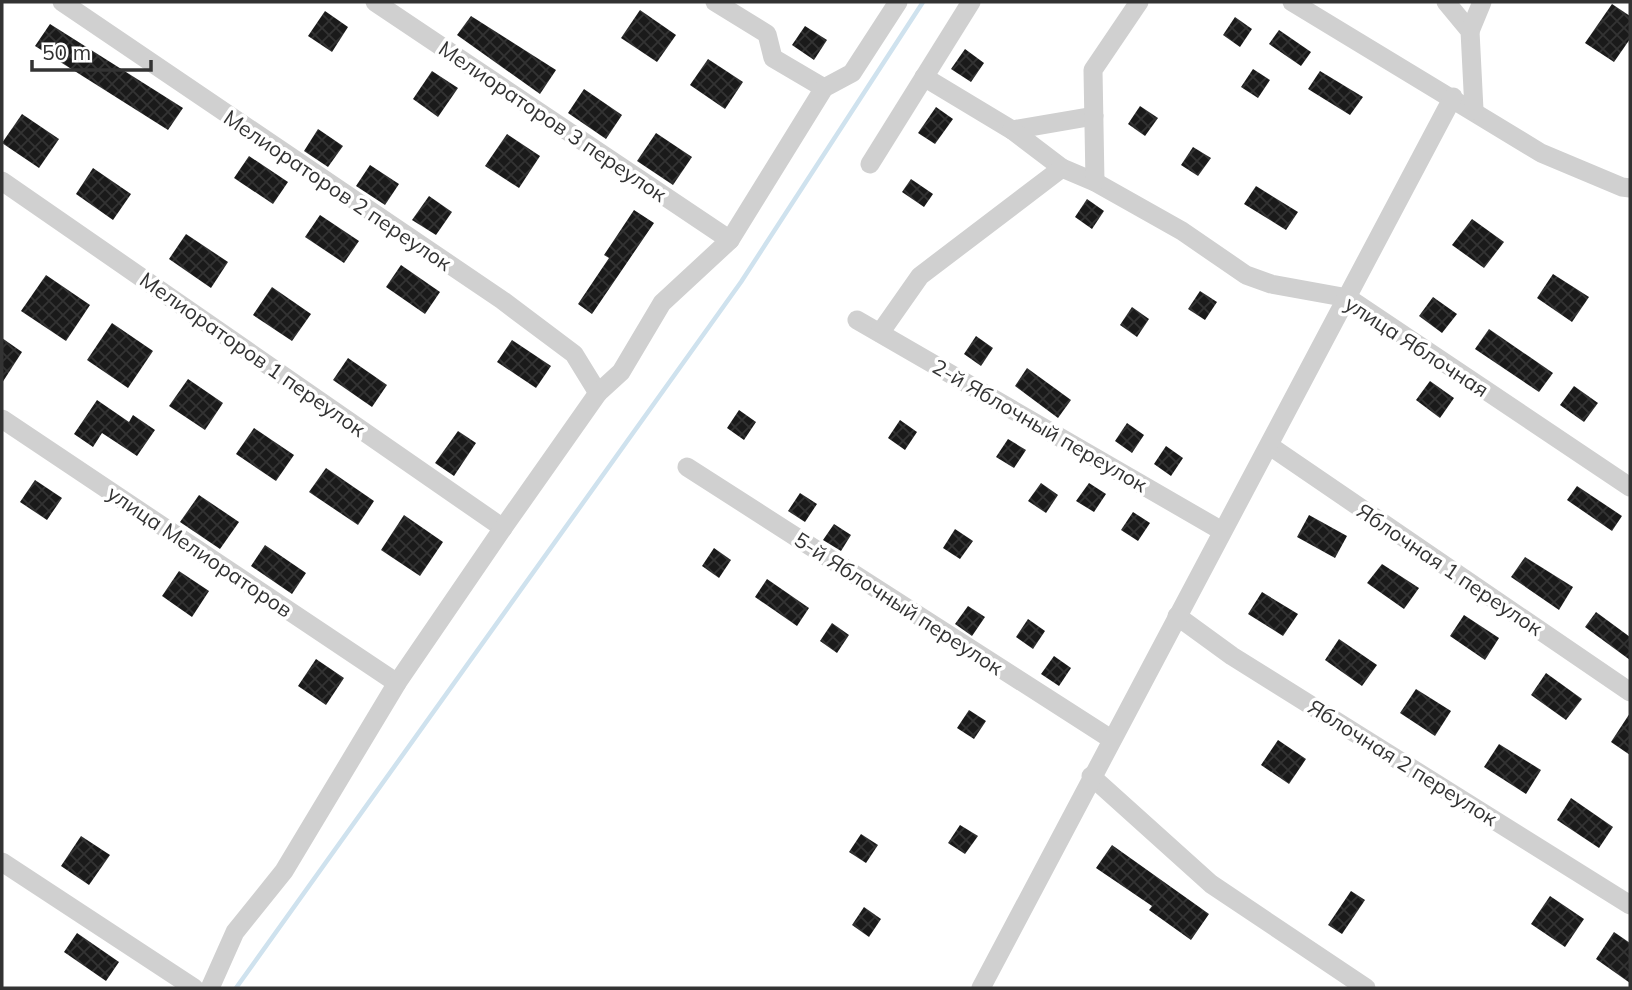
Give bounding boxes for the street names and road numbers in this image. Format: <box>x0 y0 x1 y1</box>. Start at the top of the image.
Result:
street label: Мелиораторов 3 переулок <box>434 35 672 207</box>
street label: Мелиораторов 2 переулок <box>219 104 457 276</box>
street label: Мелиораторов 1 переулок <box>135 266 371 442</box>
street label: улица Яблочная <box>1340 290 1494 402</box>
street label: 2-й Яблочный переулок <box>928 353 1153 497</box>
street label: улица Мелиораторов <box>103 479 297 623</box>
street label: Яблочная 1 переулок <box>1352 497 1548 641</box>
street label: 5-й Яблочный переулок <box>790 526 1009 681</box>
street label: Яблочная 2 переулок <box>1304 693 1503 831</box>

